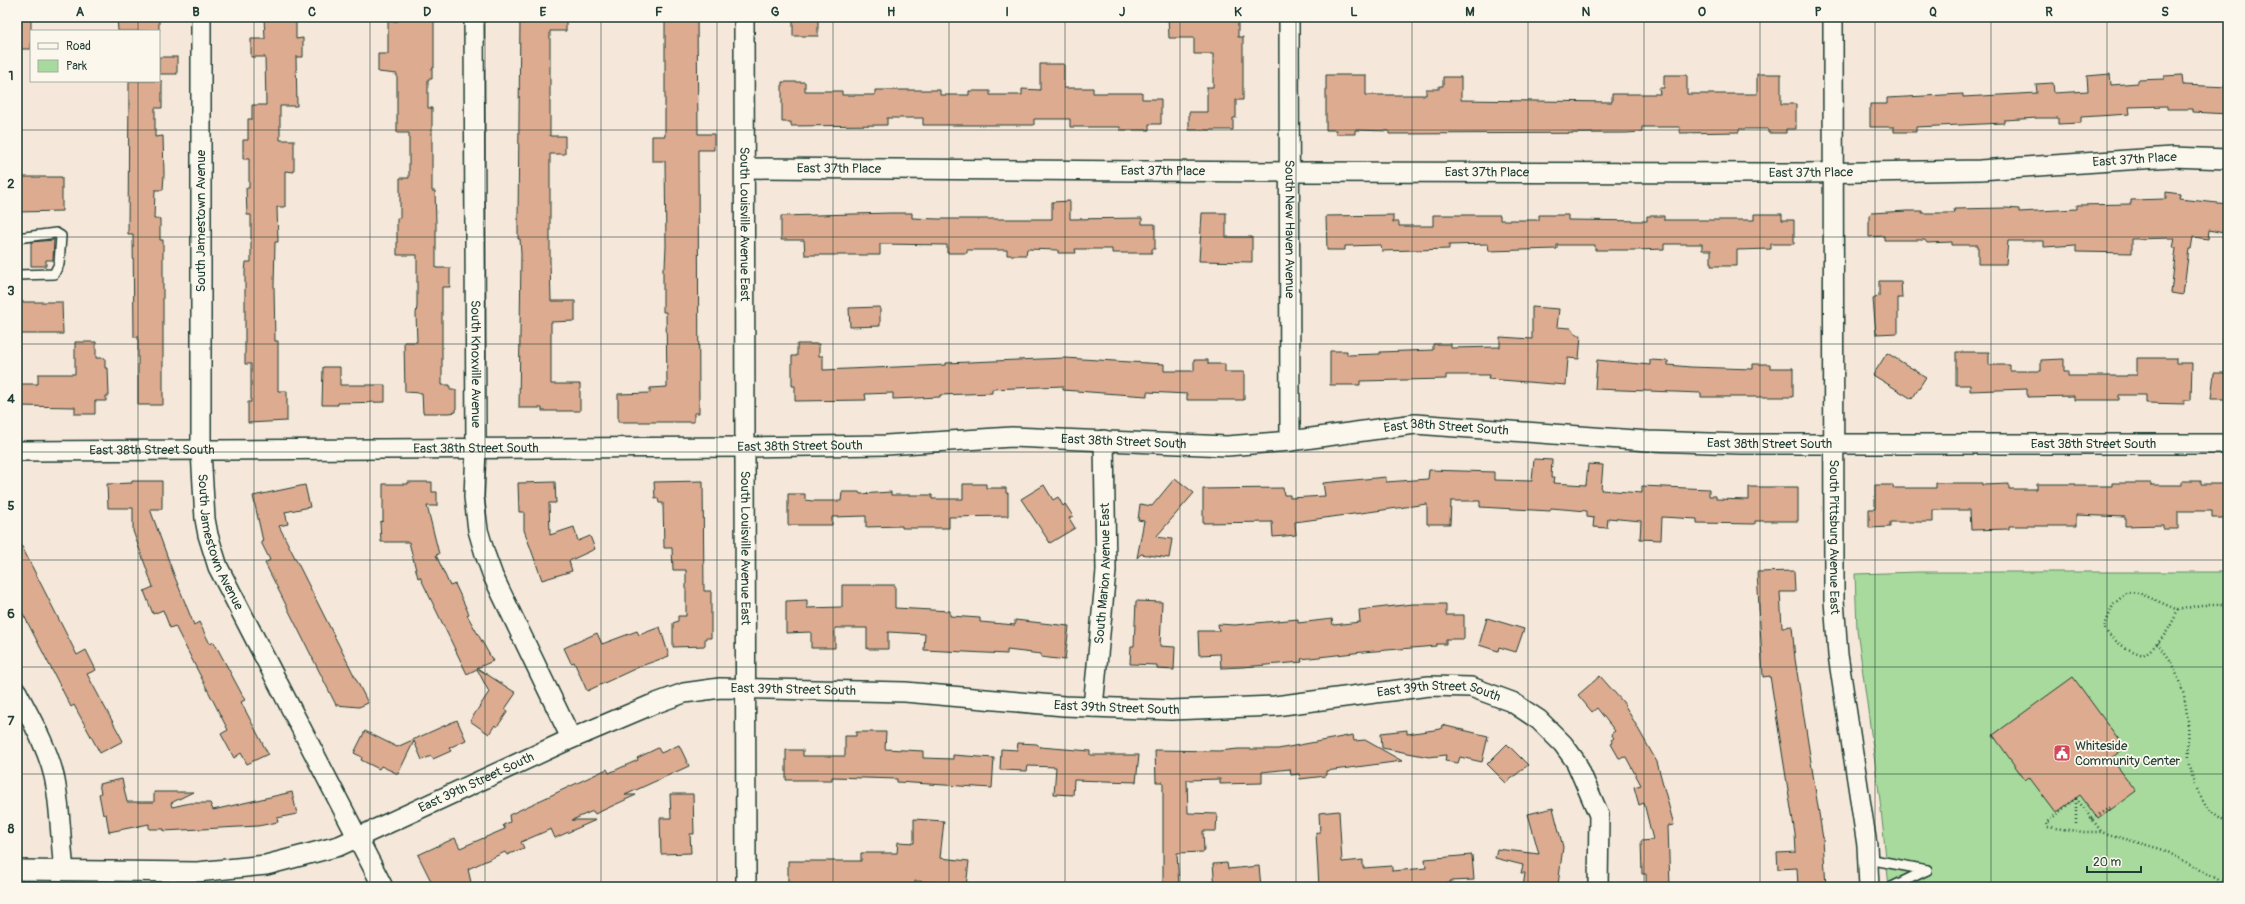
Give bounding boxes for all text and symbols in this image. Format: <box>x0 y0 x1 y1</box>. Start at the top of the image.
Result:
text: A <box>76 4 85 20</box>
text: B <box>192 4 200 20</box>
text: C <box>308 4 316 20</box>
text: D <box>423 4 431 20</box>
text: E <box>540 4 547 20</box>
text: F <box>655 4 663 20</box>
text: G <box>771 4 780 20</box>
text: H <box>887 4 895 20</box>
text: I <box>1005 4 1009 20</box>
text: J <box>1119 4 1125 20</box>
text: K <box>1234 4 1242 20</box>
text: L <box>1350 4 1358 20</box>
text: M <box>1465 4 1475 20</box>
text: N <box>1582 4 1591 20</box>
text: O <box>1698 4 1707 20</box>
text: P <box>1814 4 1822 20</box>
text: Q <box>1929 4 1937 20</box>
text: R <box>2045 4 2053 20</box>
text: S <box>2161 4 2169 20</box>
legend <box>30 30 160 82</box>
text: Road <box>66 39 91 54</box>
text: Park <box>66 59 87 74</box>
text: 1 <box>8 68 14 84</box>
street label: South Louisville Avenue East <box>736 147 753 302</box>
street label: South Jamestown Avenue <box>193 149 209 292</box>
street label: East 37th Place <box>2092 149 2178 170</box>
street label: East 37th Place <box>797 160 882 177</box>
street label: South New Haven Avenue <box>1281 160 1298 299</box>
street label: East 37th Place <box>1121 163 1206 179</box>
street label: East 37th Place <box>1445 164 1530 180</box>
street label: East 37th Place <box>1769 164 1854 181</box>
text: 2 <box>7 176 15 192</box>
text: 3 <box>7 283 15 299</box>
street label: South Knoxville Avenue <box>467 300 484 429</box>
text: 4 <box>7 391 15 407</box>
street label: East 38th Street South <box>1383 416 1509 439</box>
street label: East 38th Street South <box>1061 431 1187 452</box>
street label: East 38th Street South <box>1707 435 1832 452</box>
street label: East 38th Street South <box>2031 436 2156 452</box>
street label: East 38th Street South <box>737 437 863 455</box>
street label: East 38th Street South <box>413 440 539 457</box>
street label: East 38th Street South <box>89 442 215 459</box>
street label: South Pittsburg Avenue East <box>1826 460 1843 616</box>
street label: South Louisville Avenue East <box>737 471 753 626</box>
street label: South Jamestown Avenue <box>194 473 247 613</box>
text: 5 <box>7 498 15 514</box>
street label: South Marion Avenue East <box>1091 502 1114 645</box>
text: 6 <box>7 606 15 622</box>
street label: East 39th Street South <box>1376 678 1503 705</box>
street label: East 39th Street South <box>730 680 856 699</box>
street label: East 39th Street South <box>1053 697 1180 718</box>
text: 7 <box>8 713 15 729</box>
place label: Whiteside Community Center <box>2075 738 2181 769</box>
public building icon: Whiteside Community Center <box>2052 743 2072 763</box>
street label: East 39th Street South <box>416 749 537 816</box>
text: 8 <box>8 821 15 837</box>
scale bar <box>2087 848 2141 874</box>
text: 20 m <box>2093 855 2122 870</box>

